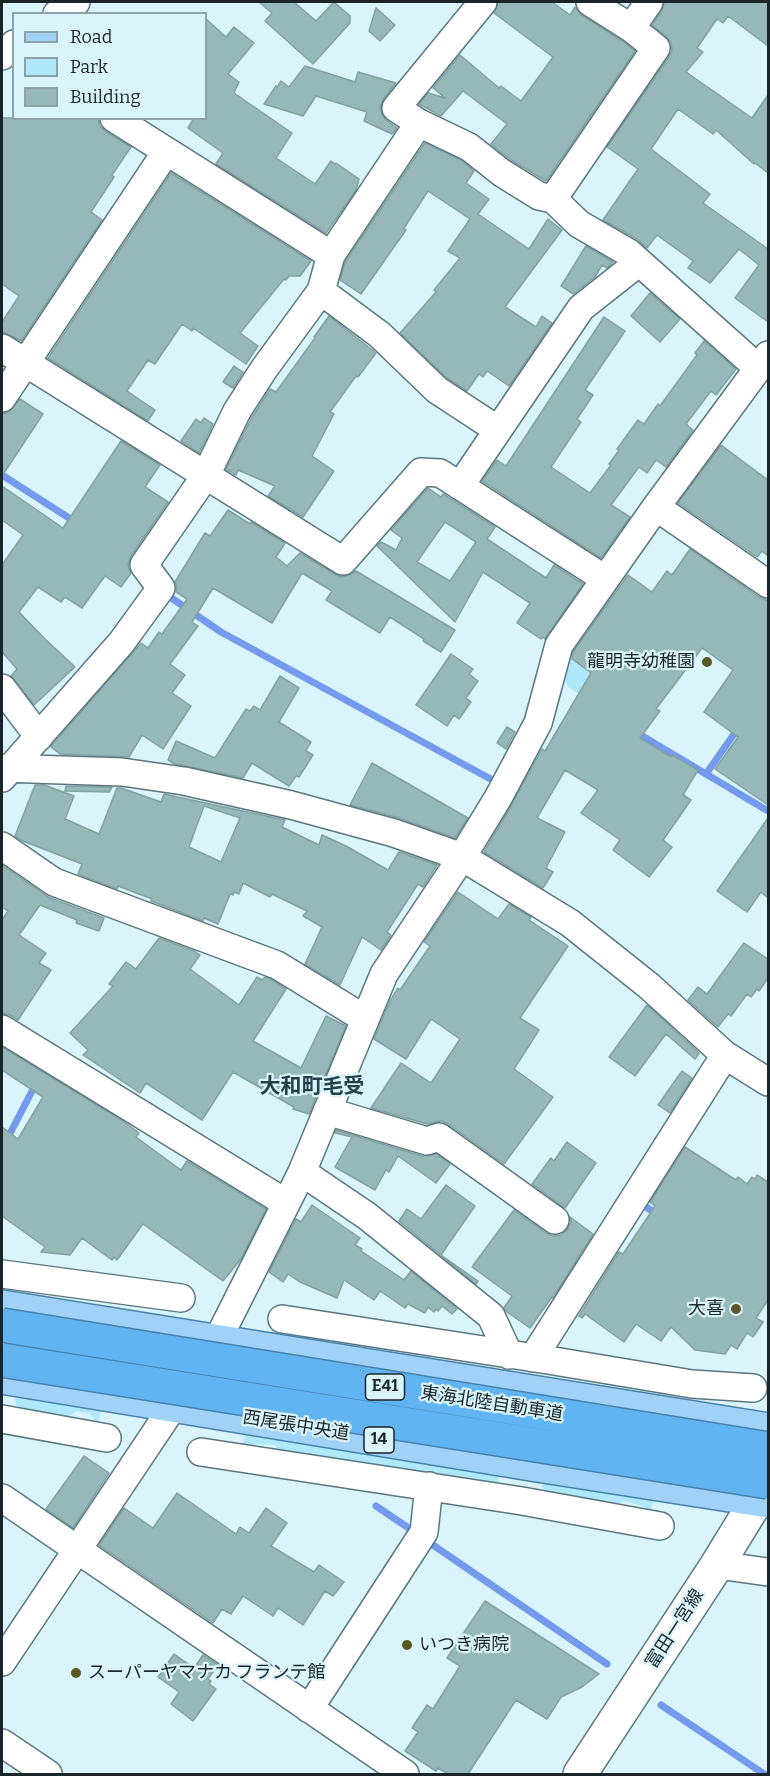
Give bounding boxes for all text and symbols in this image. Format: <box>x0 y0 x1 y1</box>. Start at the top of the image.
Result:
legend <box>12 12 207 120</box>
text: Road <box>70 26 112 48</box>
text: Park <box>70 56 108 78</box>
text: Building <box>70 86 141 108</box>
place label: 龍明寺幼稚園 <box>587 651 695 673</box>
marker: 龍明寺幼稚園 <box>700 655 714 669</box>
district label: 大和町毛受 <box>260 1074 364 1100</box>
place label: 大喜 <box>688 1298 724 1320</box>
marker: 大喜 <box>729 1302 743 1316</box>
road number: E41 <box>366 1374 404 1400</box>
street label: 東海北陸自動車道 <box>419 1382 565 1426</box>
street label: 西尾張中央道 <box>241 1407 351 1445</box>
road number: 14 <box>364 1427 394 1453</box>
street label: 富田一宮線 <box>641 1585 709 1673</box>
place label: いつき病院 <box>419 1634 509 1656</box>
marker: いつき病院 <box>400 1638 414 1652</box>
place label: スーパーヤマナカ フランテ館 <box>88 1662 326 1684</box>
marker: スーパーヤマナカ フランテ館 <box>69 1666 83 1680</box>

